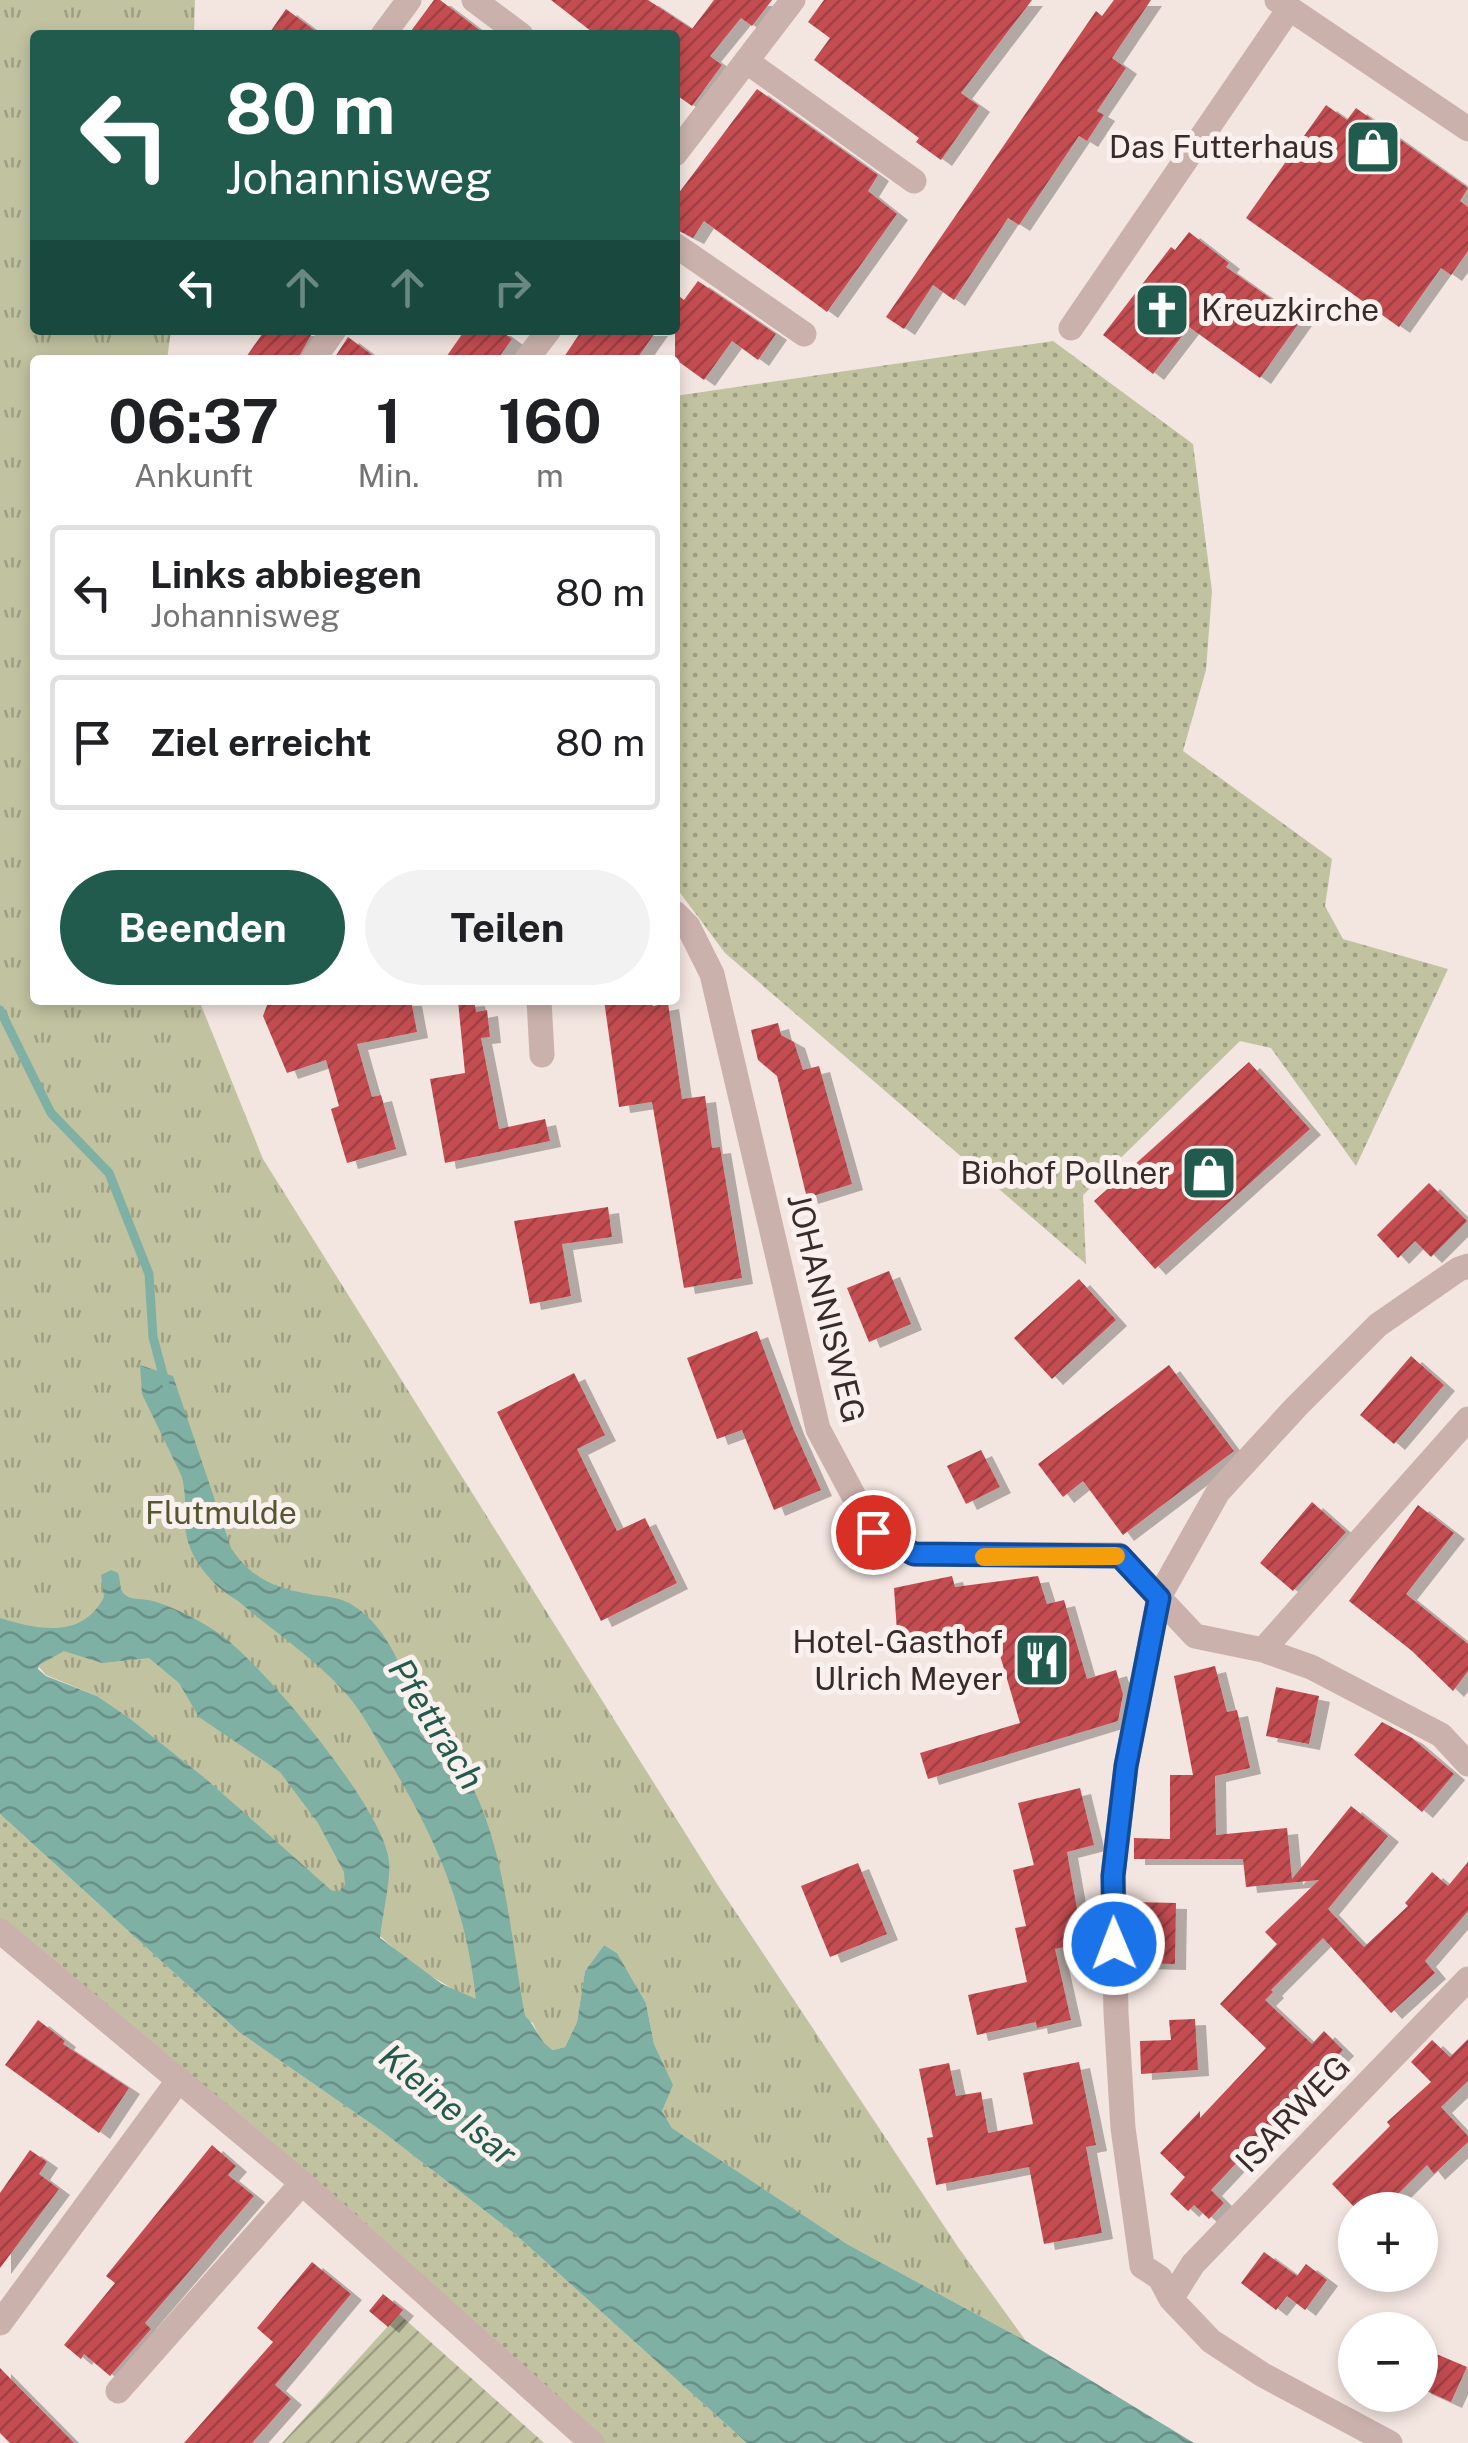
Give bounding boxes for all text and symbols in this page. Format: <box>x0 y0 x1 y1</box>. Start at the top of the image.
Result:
text: 80 m <box>225 67 395 150</box>
icon: left <box>60 70 190 200</box>
shop icon: Das Futterhaus <box>1343 117 1403 177</box>
place label: Das Futterhaus <box>1109 128 1334 165</box>
text: Johannisweg <box>225 151 492 204</box>
icon: left <box>170 260 225 315</box>
icon: ahead <box>275 260 330 315</box>
icon: ahead <box>380 260 435 315</box>
icon: right <box>485 260 540 315</box>
church icon: Kreuzkirche <box>1132 280 1192 340</box>
place label: Kreuzkirche <box>1201 291 1379 328</box>
text: 06:37 <box>108 386 279 457</box>
text: 1 <box>376 386 401 457</box>
text: 160 <box>498 386 602 457</box>
text: Ankunft <box>134 457 254 494</box>
text: Min. <box>357 457 420 494</box>
text: m <box>536 457 564 494</box>
text: Links abbiegen <box>150 552 422 597</box>
icon: left <box>65 565 120 620</box>
text: 80 m <box>555 570 645 615</box>
text: Johannisweg <box>150 597 340 634</box>
icon: arrive <box>65 715 120 770</box>
text: Ziel erreicht <box>150 720 372 765</box>
text: 80 m <box>555 720 645 765</box>
button: Beenden <box>60 870 345 985</box>
button: Teilen <box>365 870 650 985</box>
shop icon: Biohof Pollner <box>1179 1143 1239 1203</box>
place label: Biohof Pollner <box>960 1154 1170 1191</box>
street label: JOHANNISWEG <box>780 1189 873 1426</box>
pin <box>831 1490 916 1575</box>
park label: Flutmulde <box>145 1494 297 1531</box>
icon: arrive <box>846 1505 901 1560</box>
place label: Hotel-Gasthof Ulrich Meyer <box>792 1623 1003 1697</box>
restaurant icon: Hotel-Gasthof Ulrich Meyer <box>1012 1630 1072 1690</box>
water label: Pfettrach <box>380 1651 493 1797</box>
position arrow <box>1062 1892 1166 1996</box>
water label: Kleine Isar <box>371 2035 526 2174</box>
street label: ISARWEG <box>1228 2048 1357 2179</box>
map controls <box>1338 2192 1438 2412</box>
button: + <box>1338 2192 1438 2292</box>
button: − <box>1338 2312 1438 2412</box>

